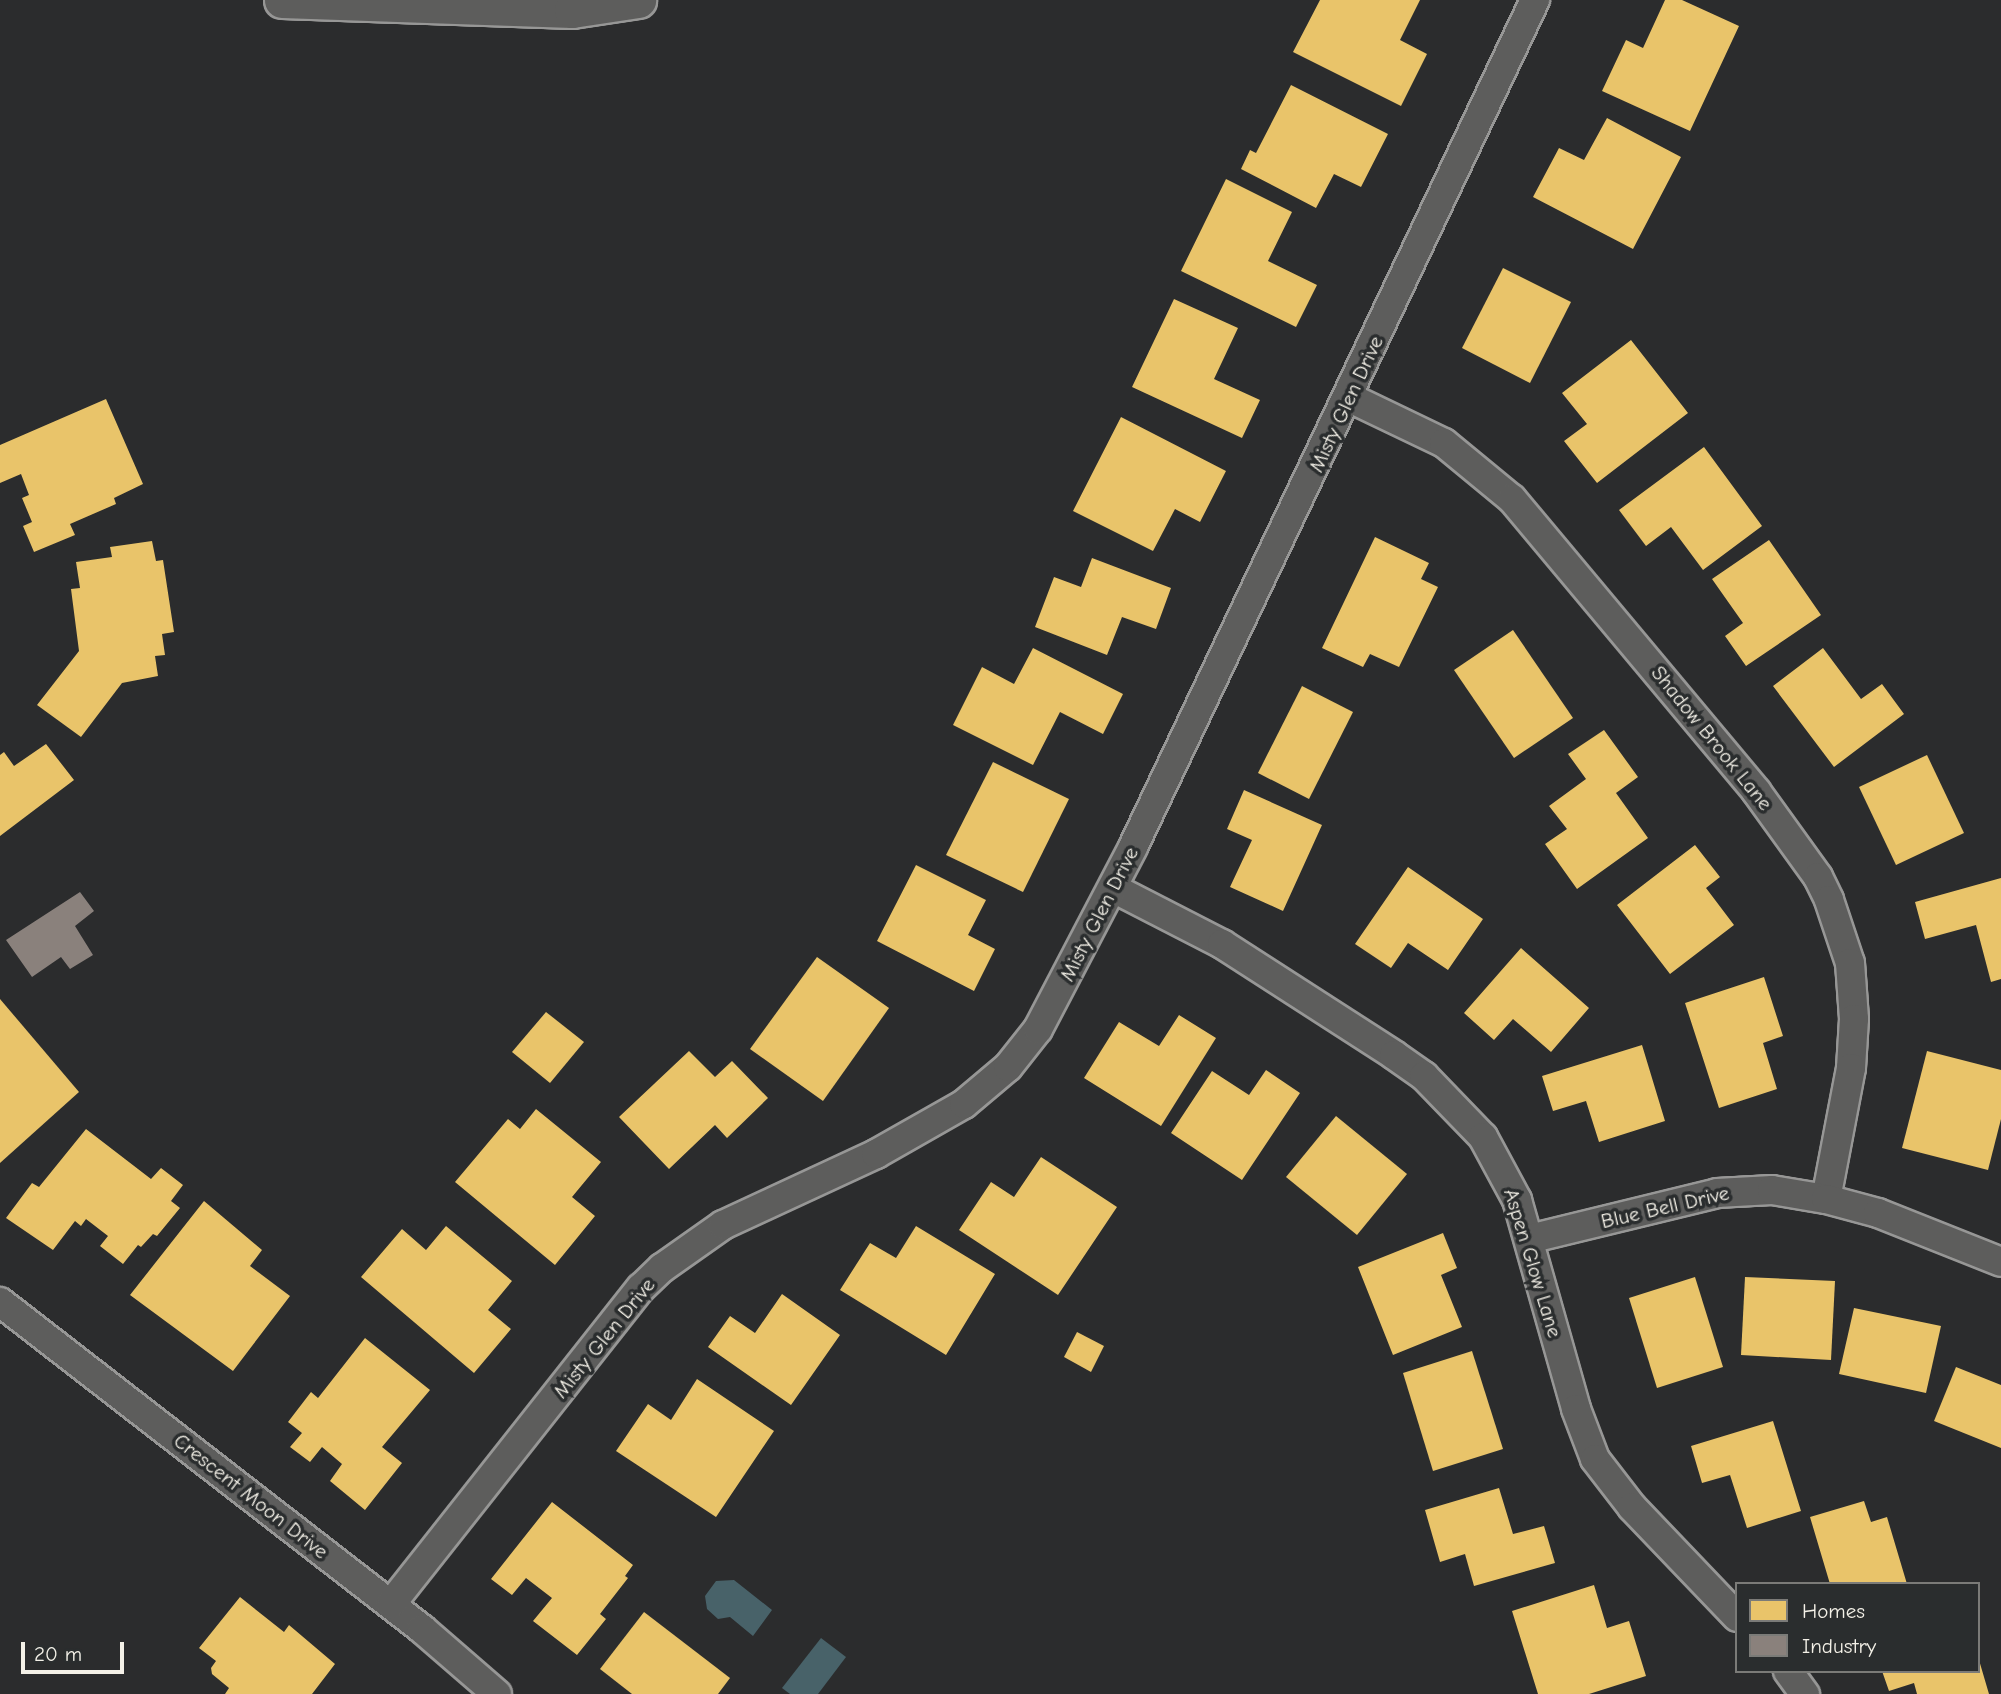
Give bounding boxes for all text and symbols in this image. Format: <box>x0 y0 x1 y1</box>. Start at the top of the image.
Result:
street label: Misty Glen Drive <box>1303 332 1389 476</box>
street label: Shadow Brook Lane <box>1646 661 1778 815</box>
street label: Misty Glen Drive <box>1054 843 1144 985</box>
street label: Blue Bell Drive <box>1598 1180 1732 1234</box>
street label: Aspen Glow Lane <box>1498 1185 1568 1341</box>
street label: Misty Glen Drive <box>548 1273 660 1403</box>
street label: Crescent Moon Drive <box>169 1428 333 1564</box>
legend <box>1735 1582 1980 1673</box>
text: Homes <box>1802 1599 1865 1623</box>
scale bar <box>24 1628 128 1672</box>
text: Industry <box>1802 1634 1876 1658</box>
text: 20 m <box>34 1642 82 1666</box>

